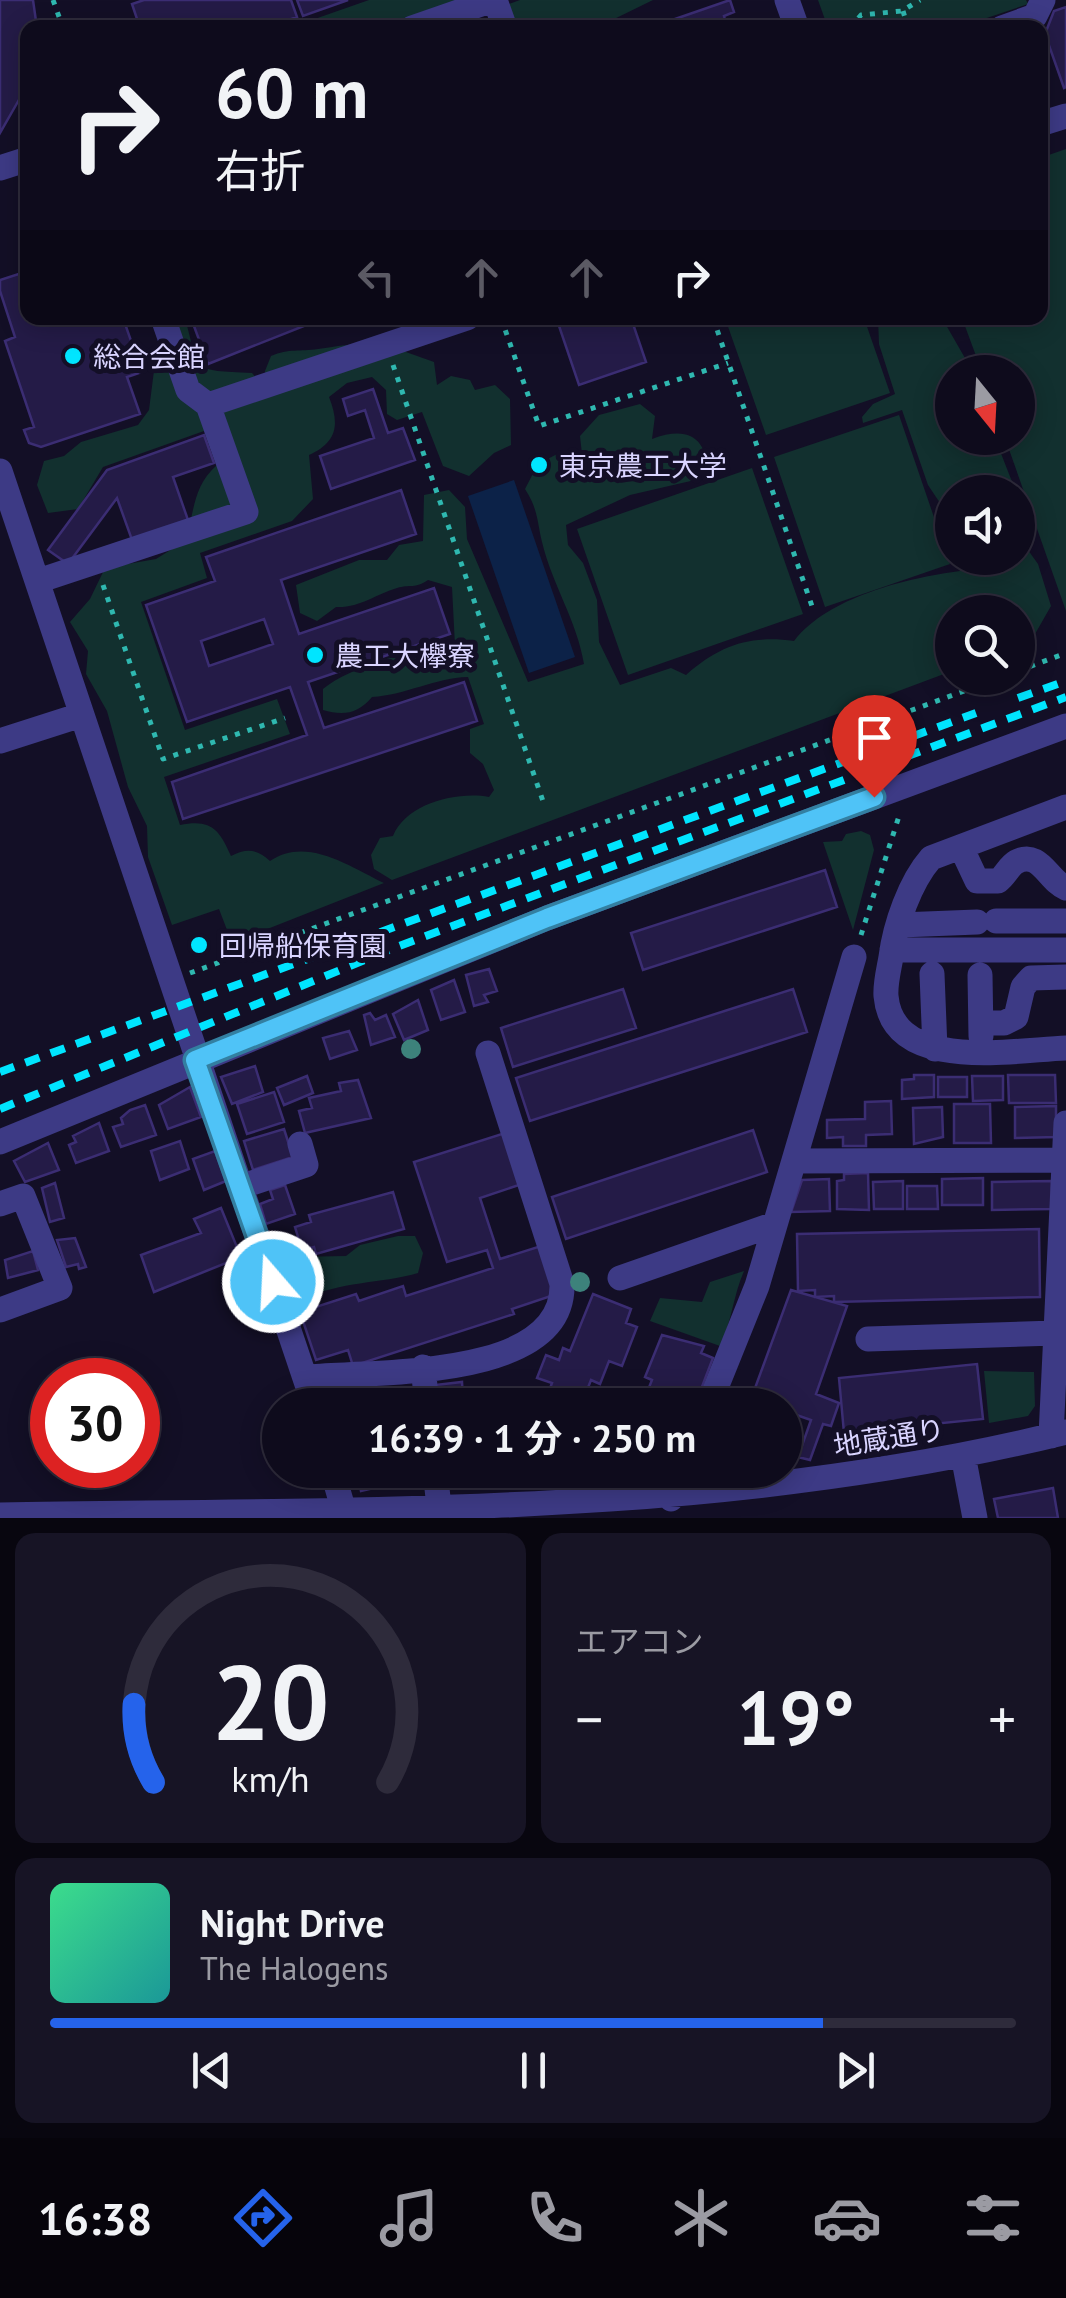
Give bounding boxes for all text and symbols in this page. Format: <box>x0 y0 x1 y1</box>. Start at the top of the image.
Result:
text: 60 m <box>215 47 368 137</box>
icon: right <box>50 60 180 190</box>
text: 右折 <box>215 141 305 199</box>
icon: left <box>349 250 404 305</box>
icon: ahead <box>454 250 509 305</box>
icon: ahead <box>559 250 614 305</box>
icon: right <box>664 250 719 305</box>
place label: 総合会館 <box>93 338 205 375</box>
marker: 総合会館 <box>62 345 84 367</box>
north arrow <box>935 355 1035 455</box>
map controls <box>935 355 1035 695</box>
place label: 東京農工大学 <box>559 447 727 484</box>
marker: 東京農工大学 <box>528 454 550 476</box>
button: sound <box>935 475 1035 575</box>
button: search <box>935 595 1035 695</box>
place label: 農工大欅寮 <box>335 637 475 674</box>
marker: 農工大欅寮 <box>304 644 326 666</box>
pin <box>832 695 917 798</box>
icon: arrive <box>847 710 902 765</box>
place label: 回帰船保育園 <box>219 927 387 964</box>
marker: 回帰船保育園 <box>188 934 210 956</box>
position arrow <box>221 1230 325 1334</box>
speed limit sign: 30 <box>30 1358 160 1488</box>
street label: 地蔵通り <box>831 1410 947 1464</box>
text: 16:39 · 1 分 · 250 m <box>368 1413 696 1462</box>
text: エアコン <box>576 1620 704 1662</box>
text: 20 <box>211 1634 329 1769</box>
text: 19° <box>737 1669 855 1766</box>
text: − <box>576 1683 603 1754</box>
text: + <box>988 1683 1016 1754</box>
text: km/h <box>231 1756 309 1802</box>
text: Night Drive <box>200 1898 384 1947</box>
text: The Halogens <box>200 1947 388 1989</box>
icon: previous <box>184 2043 239 2098</box>
icon: pause <box>506 2043 561 2098</box>
icon: next <box>828 2043 883 2098</box>
icon: directions <box>228 2183 298 2253</box>
icon: music <box>374 2183 444 2253</box>
icon: phone <box>520 2183 590 2253</box>
icon: climate <box>666 2183 736 2253</box>
icon: car <box>812 2183 882 2253</box>
icon: filters <box>958 2183 1028 2253</box>
text: 16:38 <box>38 2189 152 2247</box>

